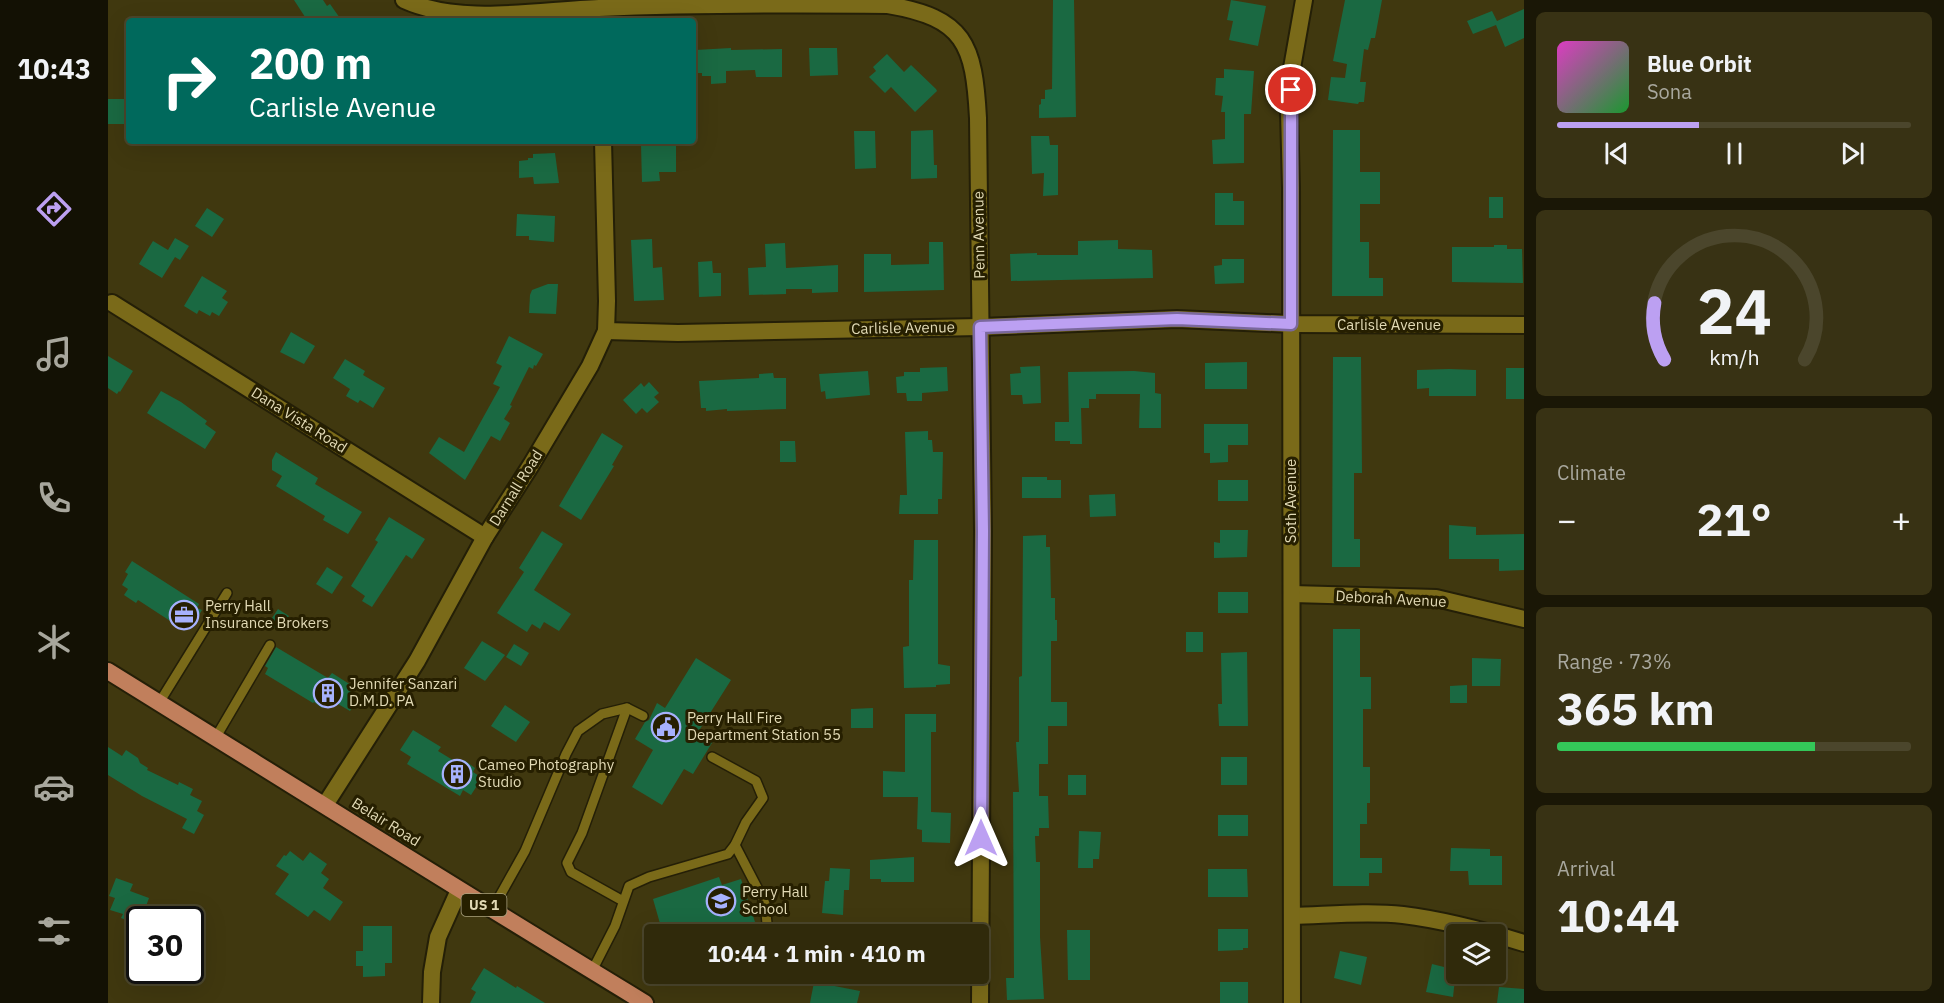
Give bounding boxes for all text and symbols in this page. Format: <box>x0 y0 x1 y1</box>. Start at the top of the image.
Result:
text: 200 m <box>249 36 372 91</box>
icon: right <box>150 42 228 120</box>
text: Blue Orbit <box>1647 49 1752 78</box>
text: 10:43 <box>17 51 91 86</box>
pin <box>1265 64 1316 115</box>
icon: arrive <box>1274 73 1307 106</box>
text: Sona <box>1647 78 1692 105</box>
text: Carlisle Avenue <box>249 89 436 124</box>
icon: previous <box>1600 137 1633 170</box>
icon: pause <box>1718 137 1751 170</box>
icon: next <box>1836 137 1869 170</box>
icon: directions <box>33 188 75 230</box>
street label: Penn Avenue <box>968 191 989 279</box>
text: 24 <box>1697 270 1771 351</box>
street label: Carlisle Avenue <box>1337 315 1441 334</box>
street label: Carlisle Avenue <box>851 317 955 338</box>
icon: music <box>33 333 75 375</box>
text: km/h <box>1709 344 1759 372</box>
street label: Dana Vista Road <box>248 382 351 457</box>
street label: Darnall Road <box>485 446 546 529</box>
street label: Soth Avenue <box>1281 459 1300 543</box>
text: Climate <box>1557 459 1626 486</box>
icon: phone <box>33 477 75 519</box>
text: 21° <box>1696 490 1772 548</box>
text: − <box>1557 498 1577 541</box>
text: + <box>1891 498 1911 541</box>
street label: Deborah Avenue <box>1335 586 1447 611</box>
place label: Perry Hall Insurance Brokers <box>205 596 329 632</box>
office icon: Perry Hall Insurance Brokers <box>168 599 200 631</box>
icon: climate <box>33 621 75 663</box>
text: Range · 73% <box>1557 648 1672 675</box>
place label: Jennifer Sanzari D.M.D. PA <box>349 674 457 710</box>
building icon: Jennifer Sanzari D.M.D. PA <box>312 677 344 709</box>
text: 365 km <box>1557 679 1715 737</box>
place label: Perry Hall Fire Department Station 55 <box>687 708 841 744</box>
public building icon: Perry Hall Fire Department Station 55 <box>650 711 682 743</box>
place label: Cameo Photography Studio <box>478 755 615 791</box>
building icon: Cameo Photography Studio <box>441 758 473 790</box>
icon: car <box>33 766 75 808</box>
street label: Belair Road <box>348 793 424 850</box>
position arrow <box>949 806 1013 870</box>
text: Arrival <box>1557 855 1615 882</box>
place label: Perry Hall School <box>742 882 808 918</box>
school or university icon: Perry Hall School <box>705 885 737 917</box>
text: 10:44 <box>1557 886 1680 944</box>
road number: US 1 <box>462 894 506 916</box>
speed limit sign: 30 <box>126 906 204 984</box>
icon: filters <box>33 910 75 952</box>
map controls <box>1446 924 1506 984</box>
button: layers <box>1446 924 1506 984</box>
text: 10:44 · 1 min · 410 m <box>707 939 926 968</box>

